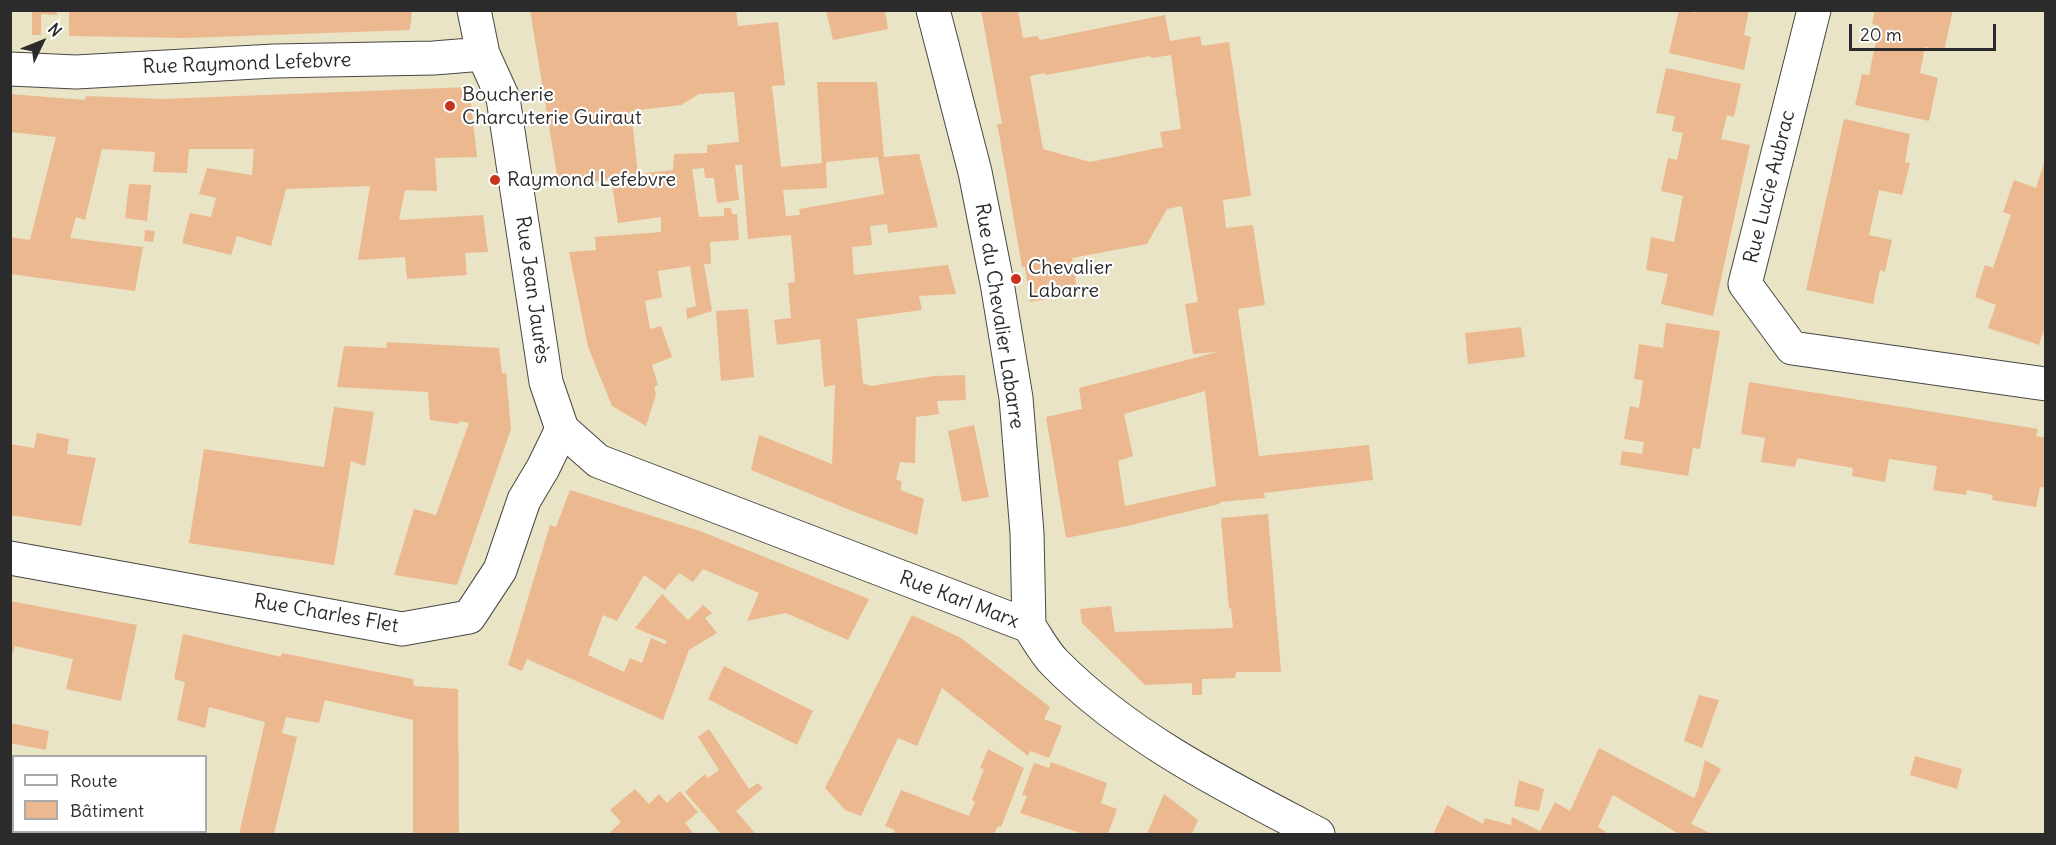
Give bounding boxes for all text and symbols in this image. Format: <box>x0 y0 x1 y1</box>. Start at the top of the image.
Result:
north arrow <box>12 12 72 72</box>
scale bar <box>1852 12 1999 50</box>
text: N <box>44 19 66 41</box>
text: 20 m <box>1860 23 1902 46</box>
street label: Rue Raymond Lefebvre <box>142 48 352 80</box>
place label: Boucherie Charcuterie Guiraut <box>462 83 642 130</box>
marker: Boucherie Charcuterie Guiraut <box>443 99 457 113</box>
street label: Rue Lucie Aubrac <box>1739 108 1801 266</box>
place label: Raymond Lefebvre <box>507 168 676 192</box>
marker: Raymond Lefebvre <box>488 173 502 187</box>
street label: Rue du Chevalier Labarre <box>969 201 1029 431</box>
street label: Rue Jean Jaurès <box>510 215 554 365</box>
place label: Chevalier Labarre <box>1028 256 1112 303</box>
marker: Chevalier Labarre <box>1009 272 1023 286</box>
street label: Rue Karl Marx <box>896 566 1022 634</box>
street label: Rue Charles Flet <box>252 589 400 639</box>
legend <box>12 755 207 833</box>
text: Route <box>70 769 118 792</box>
text: Bâtiment <box>70 799 144 822</box>

